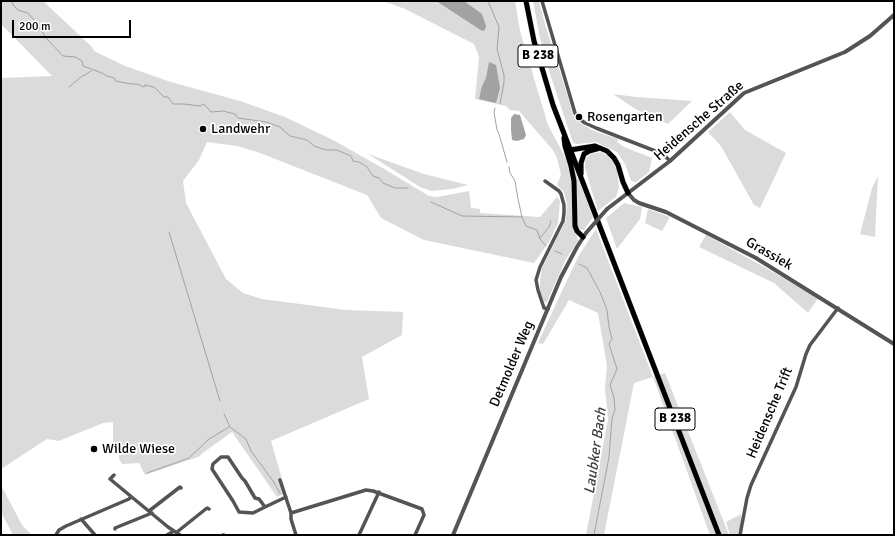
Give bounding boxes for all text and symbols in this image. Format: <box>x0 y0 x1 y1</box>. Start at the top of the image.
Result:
scale bar <box>14 12 133 38</box>
text: 200 m <box>19 19 51 34</box>
road number: B 238 <box>518 45 558 67</box>
street label: Heidensche Straße <box>651 77 747 165</box>
place label: Rosengarten <box>587 109 663 125</box>
marker: Rosengarten <box>574 112 584 122</box>
place label: Landwehr <box>211 121 270 137</box>
marker: Landwehr <box>198 124 208 134</box>
street label: Grassiek <box>743 234 795 274</box>
street label: Detmolder Weg <box>486 318 538 410</box>
street label: Heidensche Trift <box>743 365 797 461</box>
water label: Laubker Bach <box>581 407 611 495</box>
road number: B 238 <box>655 408 695 430</box>
place label: Wilde Wiese <box>102 441 175 457</box>
marker: Wilde Wiese <box>89 444 99 454</box>

